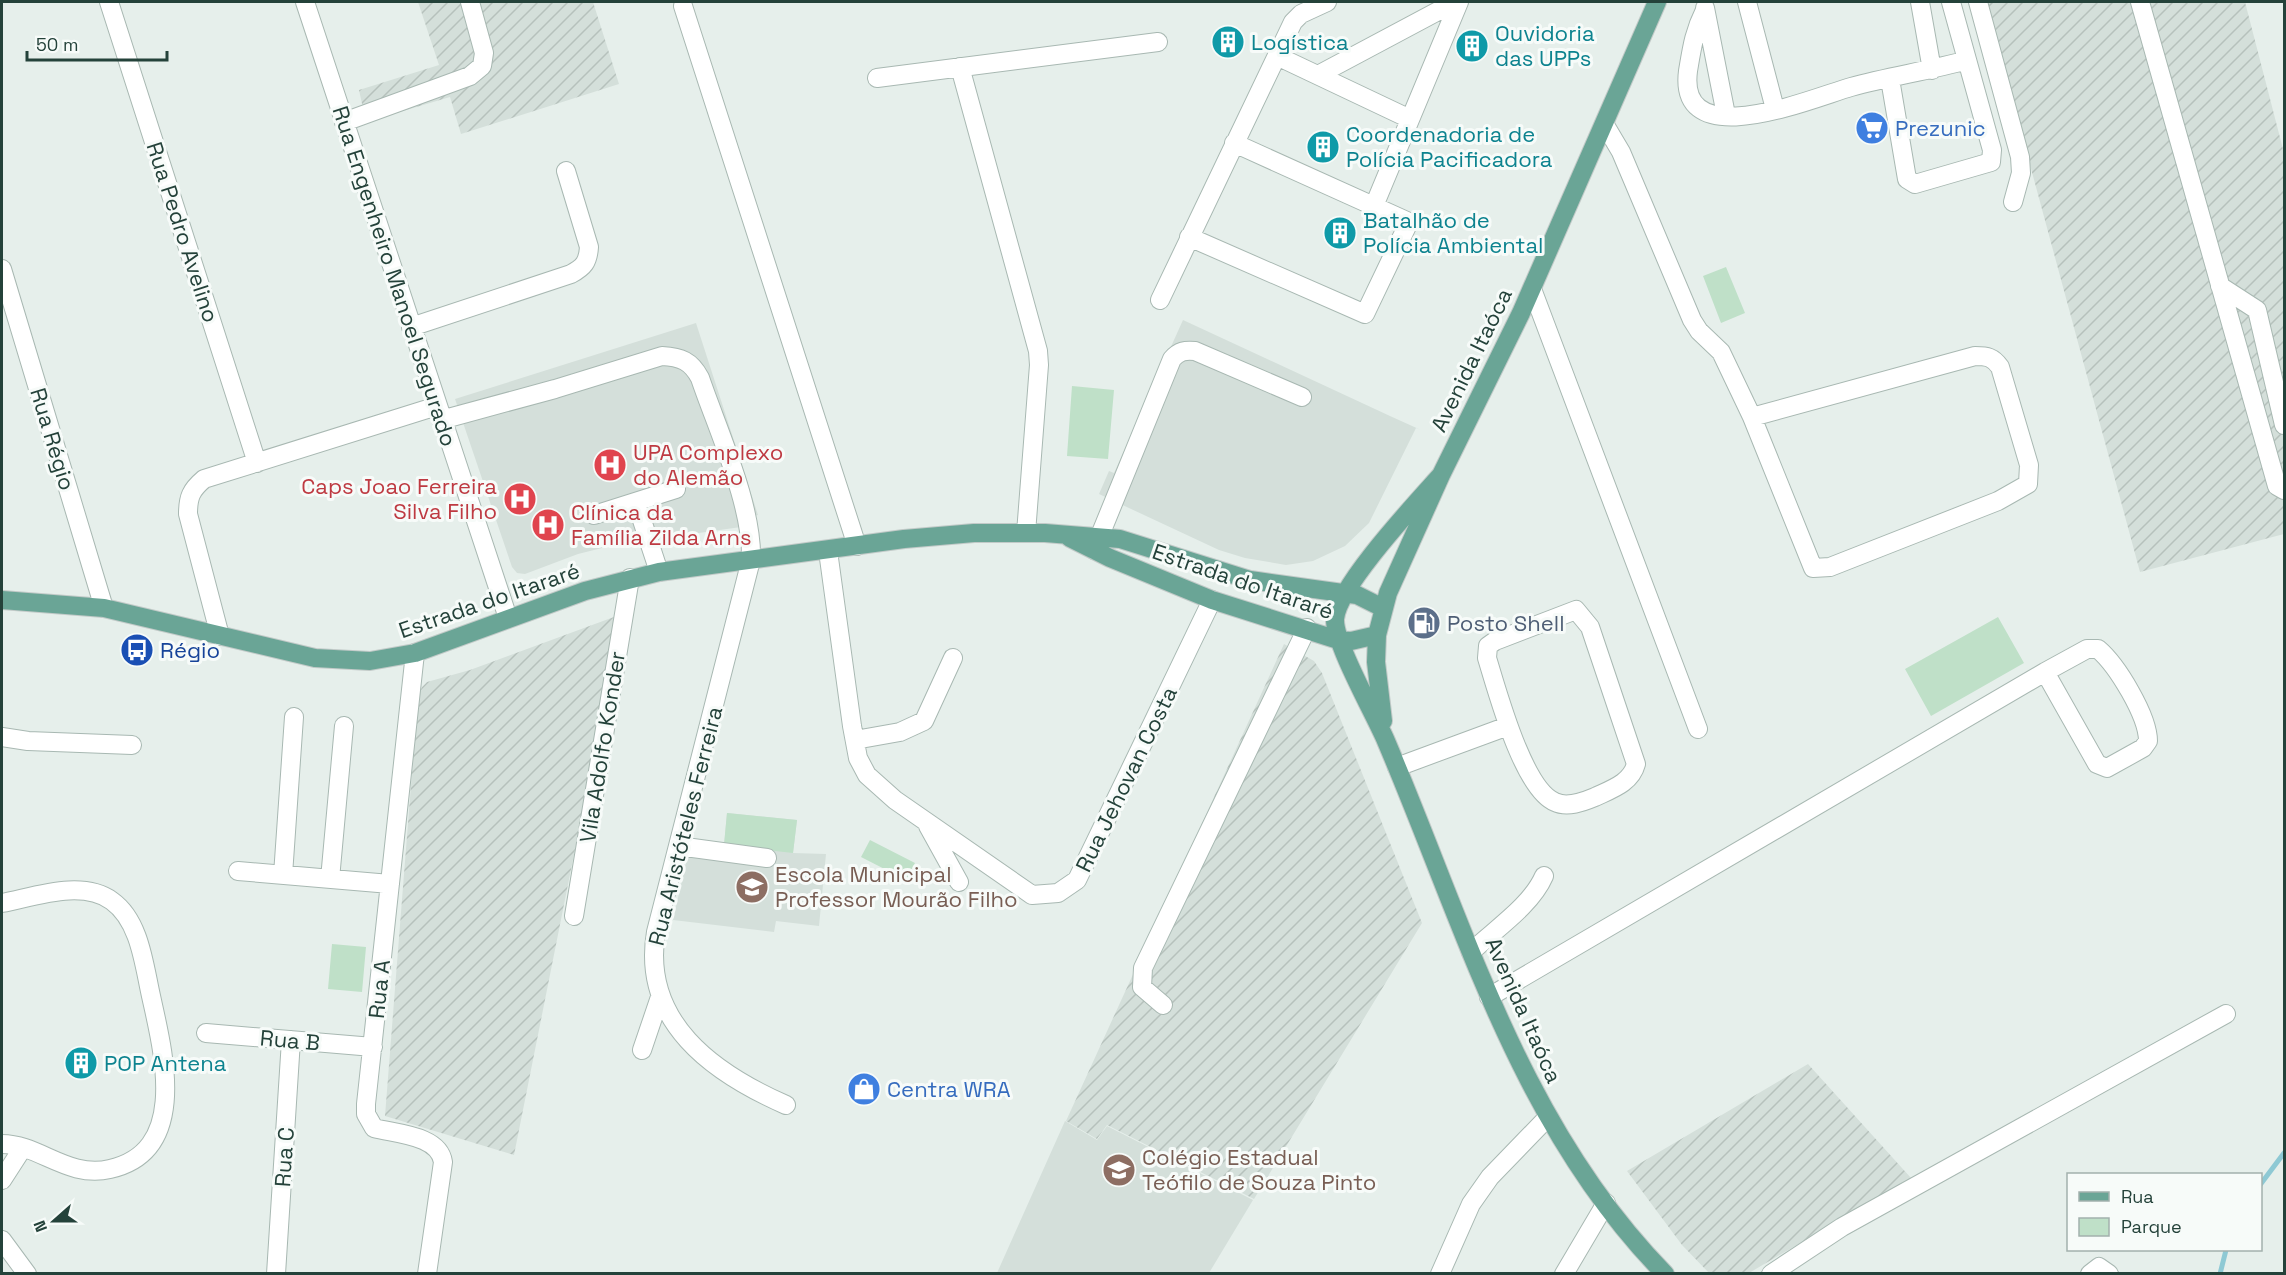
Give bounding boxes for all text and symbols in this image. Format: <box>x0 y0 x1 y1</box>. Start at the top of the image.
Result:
place label: Ouvidoria das UPPs <box>1495 19 1595 72</box>
scale bar <box>27 24 166 62</box>
building icon: Logística <box>1210 24 1246 60</box>
place label: Logística <box>1251 28 1349 56</box>
building icon: Ouvidoria das UPPs <box>1454 28 1490 64</box>
text: 50 m <box>36 33 78 56</box>
street label: Rua Engenheiro Manoel Segurado <box>327 102 463 450</box>
supermarket icon: Prezunic <box>1854 110 1890 146</box>
place label: Prezunic <box>1895 114 1986 142</box>
place label: Coordenadoria de Polícia Pacificadora <box>1346 120 1553 173</box>
building icon: Coordenadoria de Polícia Pacificadora <box>1305 129 1341 165</box>
street label: Rua Pedro Avelino <box>141 138 225 326</box>
place label: Batalhão de Polícia Ambiental <box>1363 206 1543 259</box>
building icon: Batalhão de Polícia Ambiental <box>1322 215 1358 251</box>
street label: Avenida Itaóca <box>1424 283 1518 436</box>
street label: Rua Régio <box>24 384 82 494</box>
place label: UPA Complexo do Alemão <box>633 438 783 491</box>
hospital icon: UPA Complexo do Alemão <box>592 447 628 483</box>
place label: Caps Joao Ferreira Silva Filho <box>301 472 497 525</box>
hospital icon: Caps Joao Ferreira Silva Filho <box>502 481 538 517</box>
place label: Clínica da Família Zilda Arns <box>571 498 752 551</box>
hospital icon: Clínica da Família Zilda Arns <box>530 507 566 543</box>
street label: Estrada do Itararé <box>1149 537 1337 625</box>
street label: Estrada do Itararé <box>395 556 583 644</box>
fuel station icon: Posto Shell <box>1406 605 1442 641</box>
place label: Posto Shell <box>1447 609 1565 637</box>
bus stop icon: Régio <box>119 632 155 668</box>
place label: Régio <box>160 636 220 664</box>
street label: Vila Adolfo Konder <box>573 649 631 845</box>
street label: Rua Jehovan Costa <box>1069 681 1183 876</box>
street label: Rua Aristóteles Ferreira <box>642 703 728 948</box>
place label: Escola Municipal Professor Mourão Filho <box>775 860 1018 913</box>
school or university icon: Escola Municipal Professor Mourão Filho <box>734 869 770 905</box>
street label: Avenida Itaóca <box>1479 933 1569 1087</box>
street label: Rua A <box>362 958 396 1020</box>
street label: Rua B <box>259 1023 321 1057</box>
building icon: POP Antena <box>63 1045 99 1081</box>
place label: POP Antena <box>104 1049 227 1077</box>
shop icon: Centra WRA <box>846 1071 882 1107</box>
place label: Centra WRA <box>887 1075 1011 1103</box>
street label: Rua C <box>268 1126 300 1188</box>
place label: Colégio Estadual Teófilo de Souza Pinto <box>1142 1143 1376 1196</box>
school or university icon: Colégio Estadual Teófilo de Souza Pinto <box>1101 1152 1137 1188</box>
legend <box>2067 1173 2262 1251</box>
text: Rua <box>2121 1185 2154 1208</box>
north arrow <box>24 1191 84 1251</box>
text: Parque <box>2121 1215 2182 1238</box>
text: N <box>29 1217 52 1235</box>

